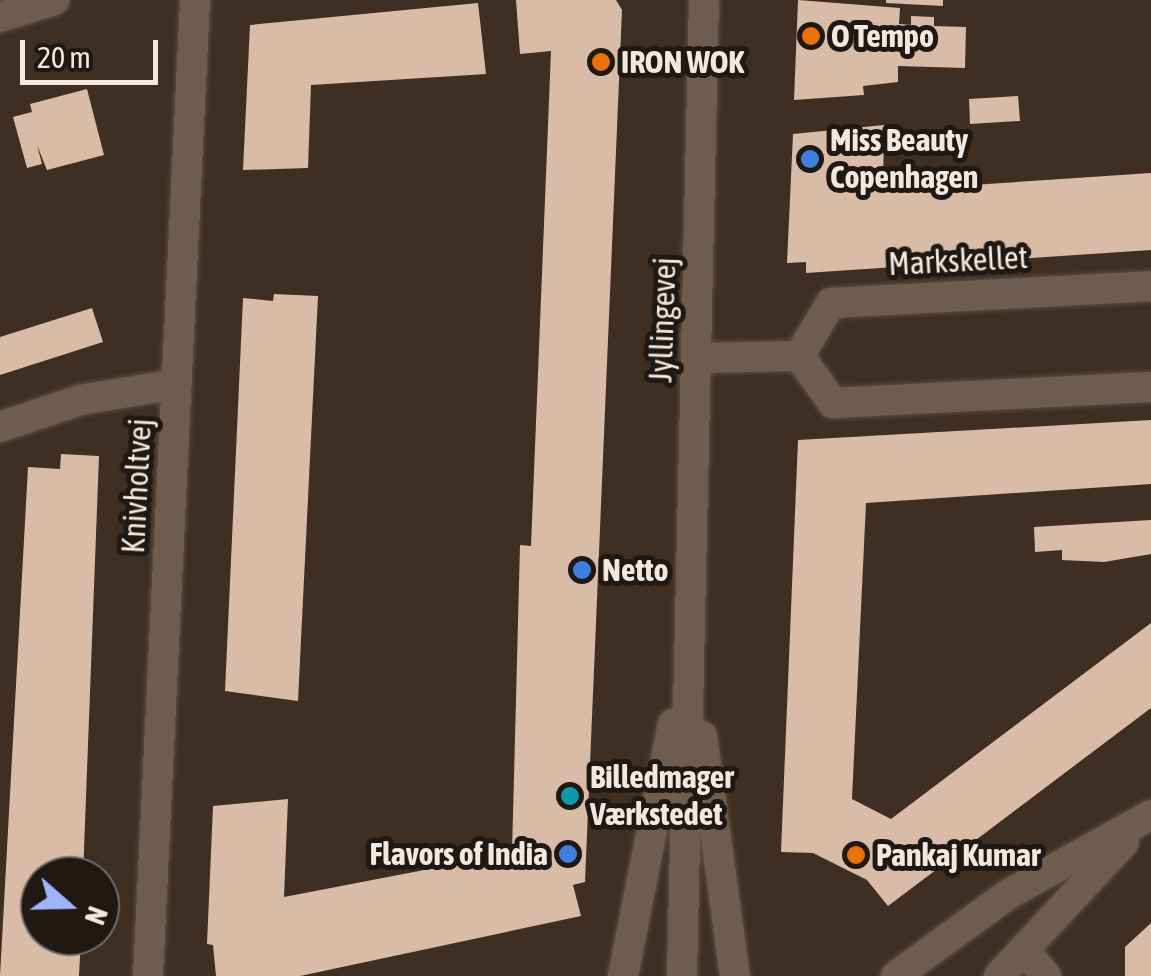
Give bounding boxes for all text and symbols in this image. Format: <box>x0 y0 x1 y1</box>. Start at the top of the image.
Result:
place label: O Tempo <box>831 17 934 55</box>
scale bar <box>25 20 162 82</box>
marker: O Tempo <box>800 25 822 47</box>
text: 20 m <box>37 40 91 74</box>
place label: IRON WOK <box>621 43 744 81</box>
marker: IRON WOK <box>590 51 612 73</box>
place label: Miss Beauty Copenhagen <box>830 122 978 197</box>
marker: Miss Beauty Copenhagen <box>799 148 821 170</box>
street label: Markskellet <box>887 238 1029 284</box>
street label: Jyllingevej <box>642 257 684 383</box>
street label: Knivholtvej <box>114 418 160 554</box>
place label: Netto <box>602 551 669 589</box>
marker: Netto <box>571 559 593 581</box>
place label: Billedmager Værkstedet <box>590 759 734 834</box>
marker: Billedmager Værkstedet <box>559 785 581 807</box>
place label: Flavors of India <box>369 835 548 873</box>
place label: Pankaj Kumar <box>876 836 1040 874</box>
marker: Flavors of India <box>557 843 579 865</box>
marker: Pankaj Kumar <box>845 844 867 866</box>
north arrow <box>20 856 120 956</box>
text: N <box>78 902 114 929</box>

